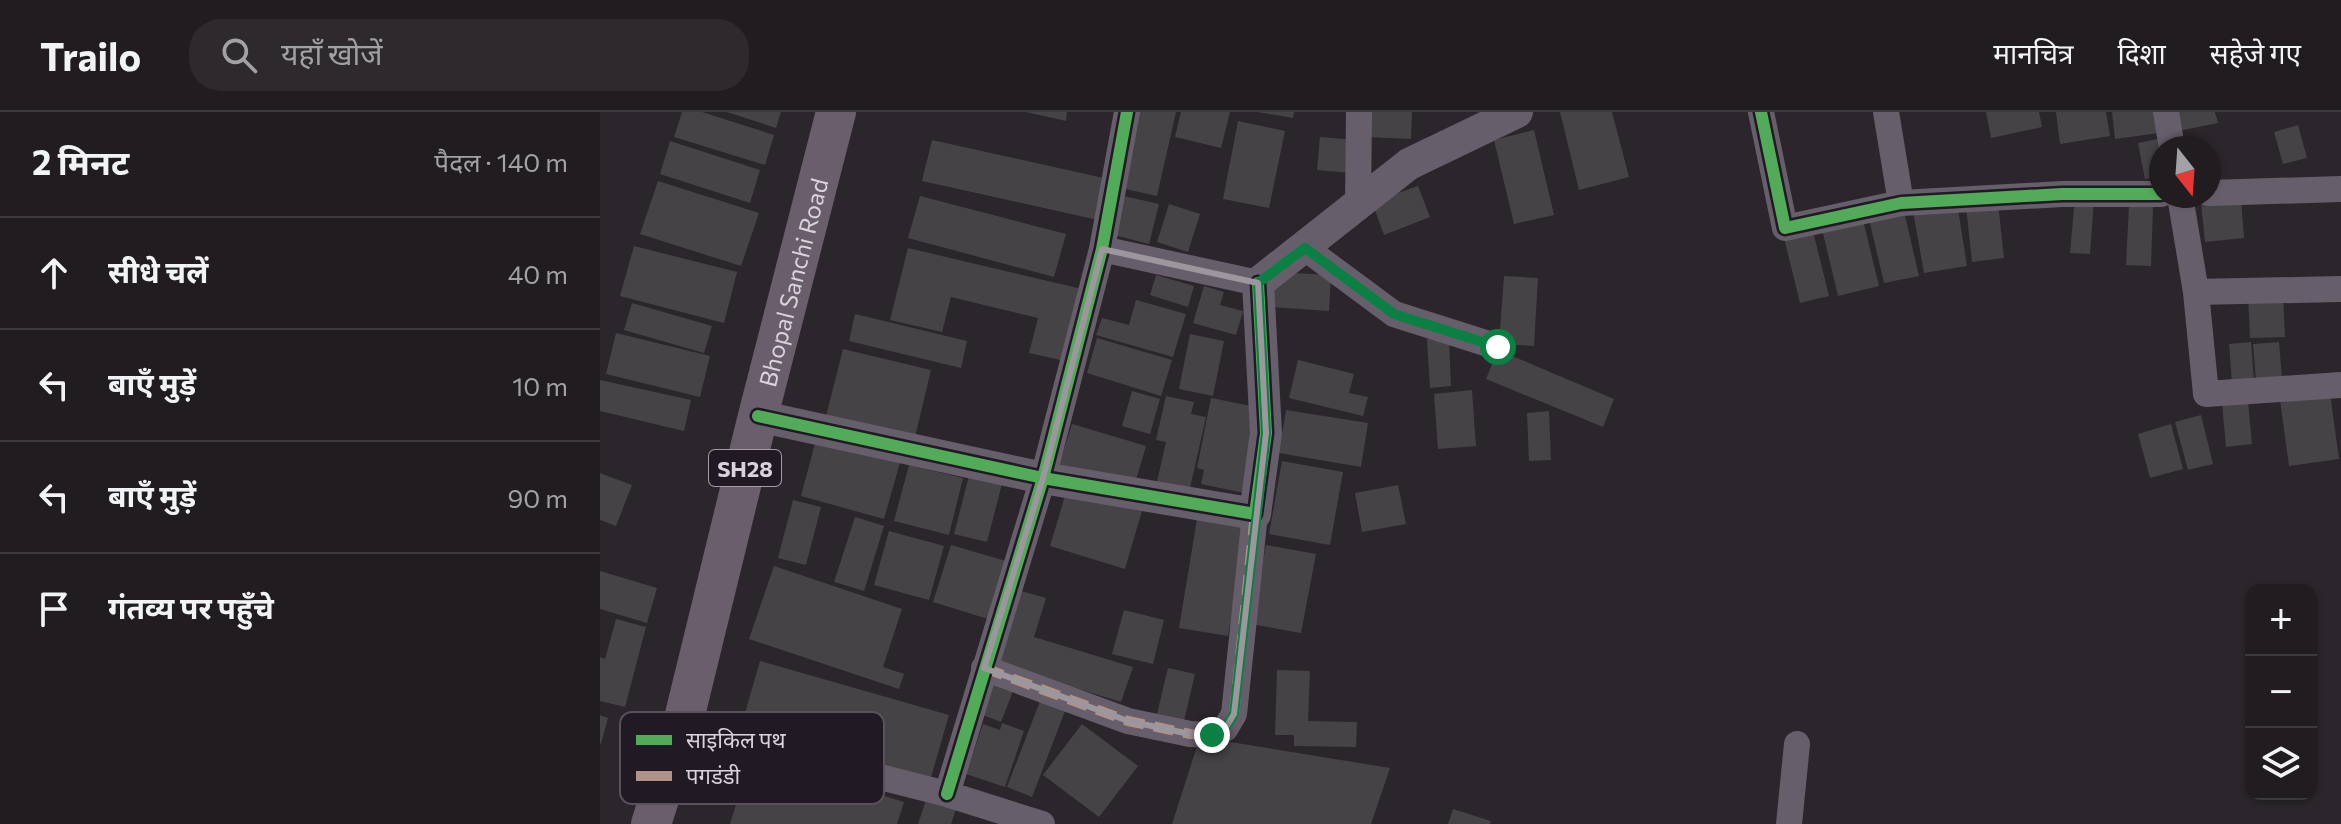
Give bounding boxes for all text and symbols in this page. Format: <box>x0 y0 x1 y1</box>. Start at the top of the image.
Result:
search box <box>189 19 749 91</box>
text: Trailo <box>40 32 141 79</box>
icon: search <box>217 33 261 77</box>
text: यहाँ खोजें <box>281 34 383 71</box>
text: मानचित्र <box>1993 36 2073 70</box>
text: दिशा <box>2117 36 2166 70</box>
text: सहेजे गए <box>2210 36 2301 70</box>
north arrow <box>2149 136 2221 208</box>
text: 2 मिनट <box>32 140 129 182</box>
text: पैदल · 140 m <box>434 146 568 177</box>
street label: Bhopal Sanchi Road <box>752 175 833 390</box>
icon: ahead <box>32 251 76 295</box>
text: सीधे चलें <box>108 252 208 289</box>
text: 40 m <box>508 258 568 289</box>
route start <box>1480 329 1516 365</box>
icon: left <box>32 363 76 407</box>
text: बाएँ मुड़ें <box>108 364 196 401</box>
text: 10 m <box>512 370 568 401</box>
road number: SH28 <box>709 450 781 486</box>
icon: left <box>32 475 76 519</box>
text: बाएँ मुड़ें <box>108 476 196 513</box>
text: 90 m <box>508 482 568 513</box>
map controls <box>2245 584 2317 800</box>
button: + <box>2245 584 2317 656</box>
icon: arrive <box>32 587 76 631</box>
text: गंतव्य पर पहुँचे <box>108 588 274 625</box>
button: − <box>2245 656 2317 728</box>
legend <box>620 712 884 804</box>
route end <box>1194 717 1230 753</box>
text: साइकिल पथ <box>686 726 787 753</box>
button: layers <box>2245 728 2317 800</box>
text: पगडंडी <box>686 762 740 789</box>

